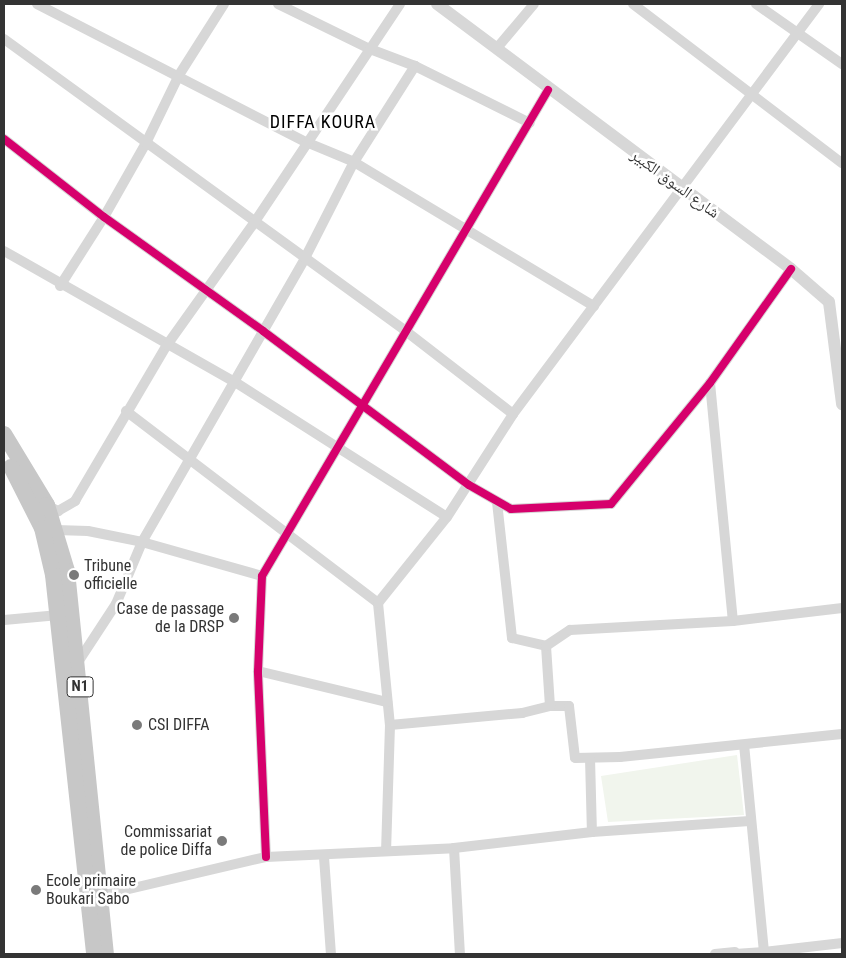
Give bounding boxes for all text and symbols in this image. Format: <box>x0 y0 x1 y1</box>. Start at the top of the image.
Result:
district label: DIFFA KOURA <box>268 111 378 133</box>
street label: شارع السوق الكبير <box>627 145 723 223</box>
place label: Tribune officielle <box>84 556 137 594</box>
marker: Tribune officielle <box>68 569 80 581</box>
place label: Case de passage de la DRSP <box>116 599 224 637</box>
marker: Case de passage de la DRSP <box>228 612 240 624</box>
road number: N1 <box>66 674 94 700</box>
place label: CSI DIFFA <box>148 715 209 735</box>
marker: CSI DIFFA <box>130 718 144 732</box>
place label: Commissariat de police Diffa <box>120 822 212 860</box>
marker: Commissariat de police Diffa <box>216 835 228 847</box>
place label: Ecole primaire Boukari Sabo <box>46 871 136 909</box>
marker: Ecole primaire Boukari Sabo <box>30 884 42 896</box>

